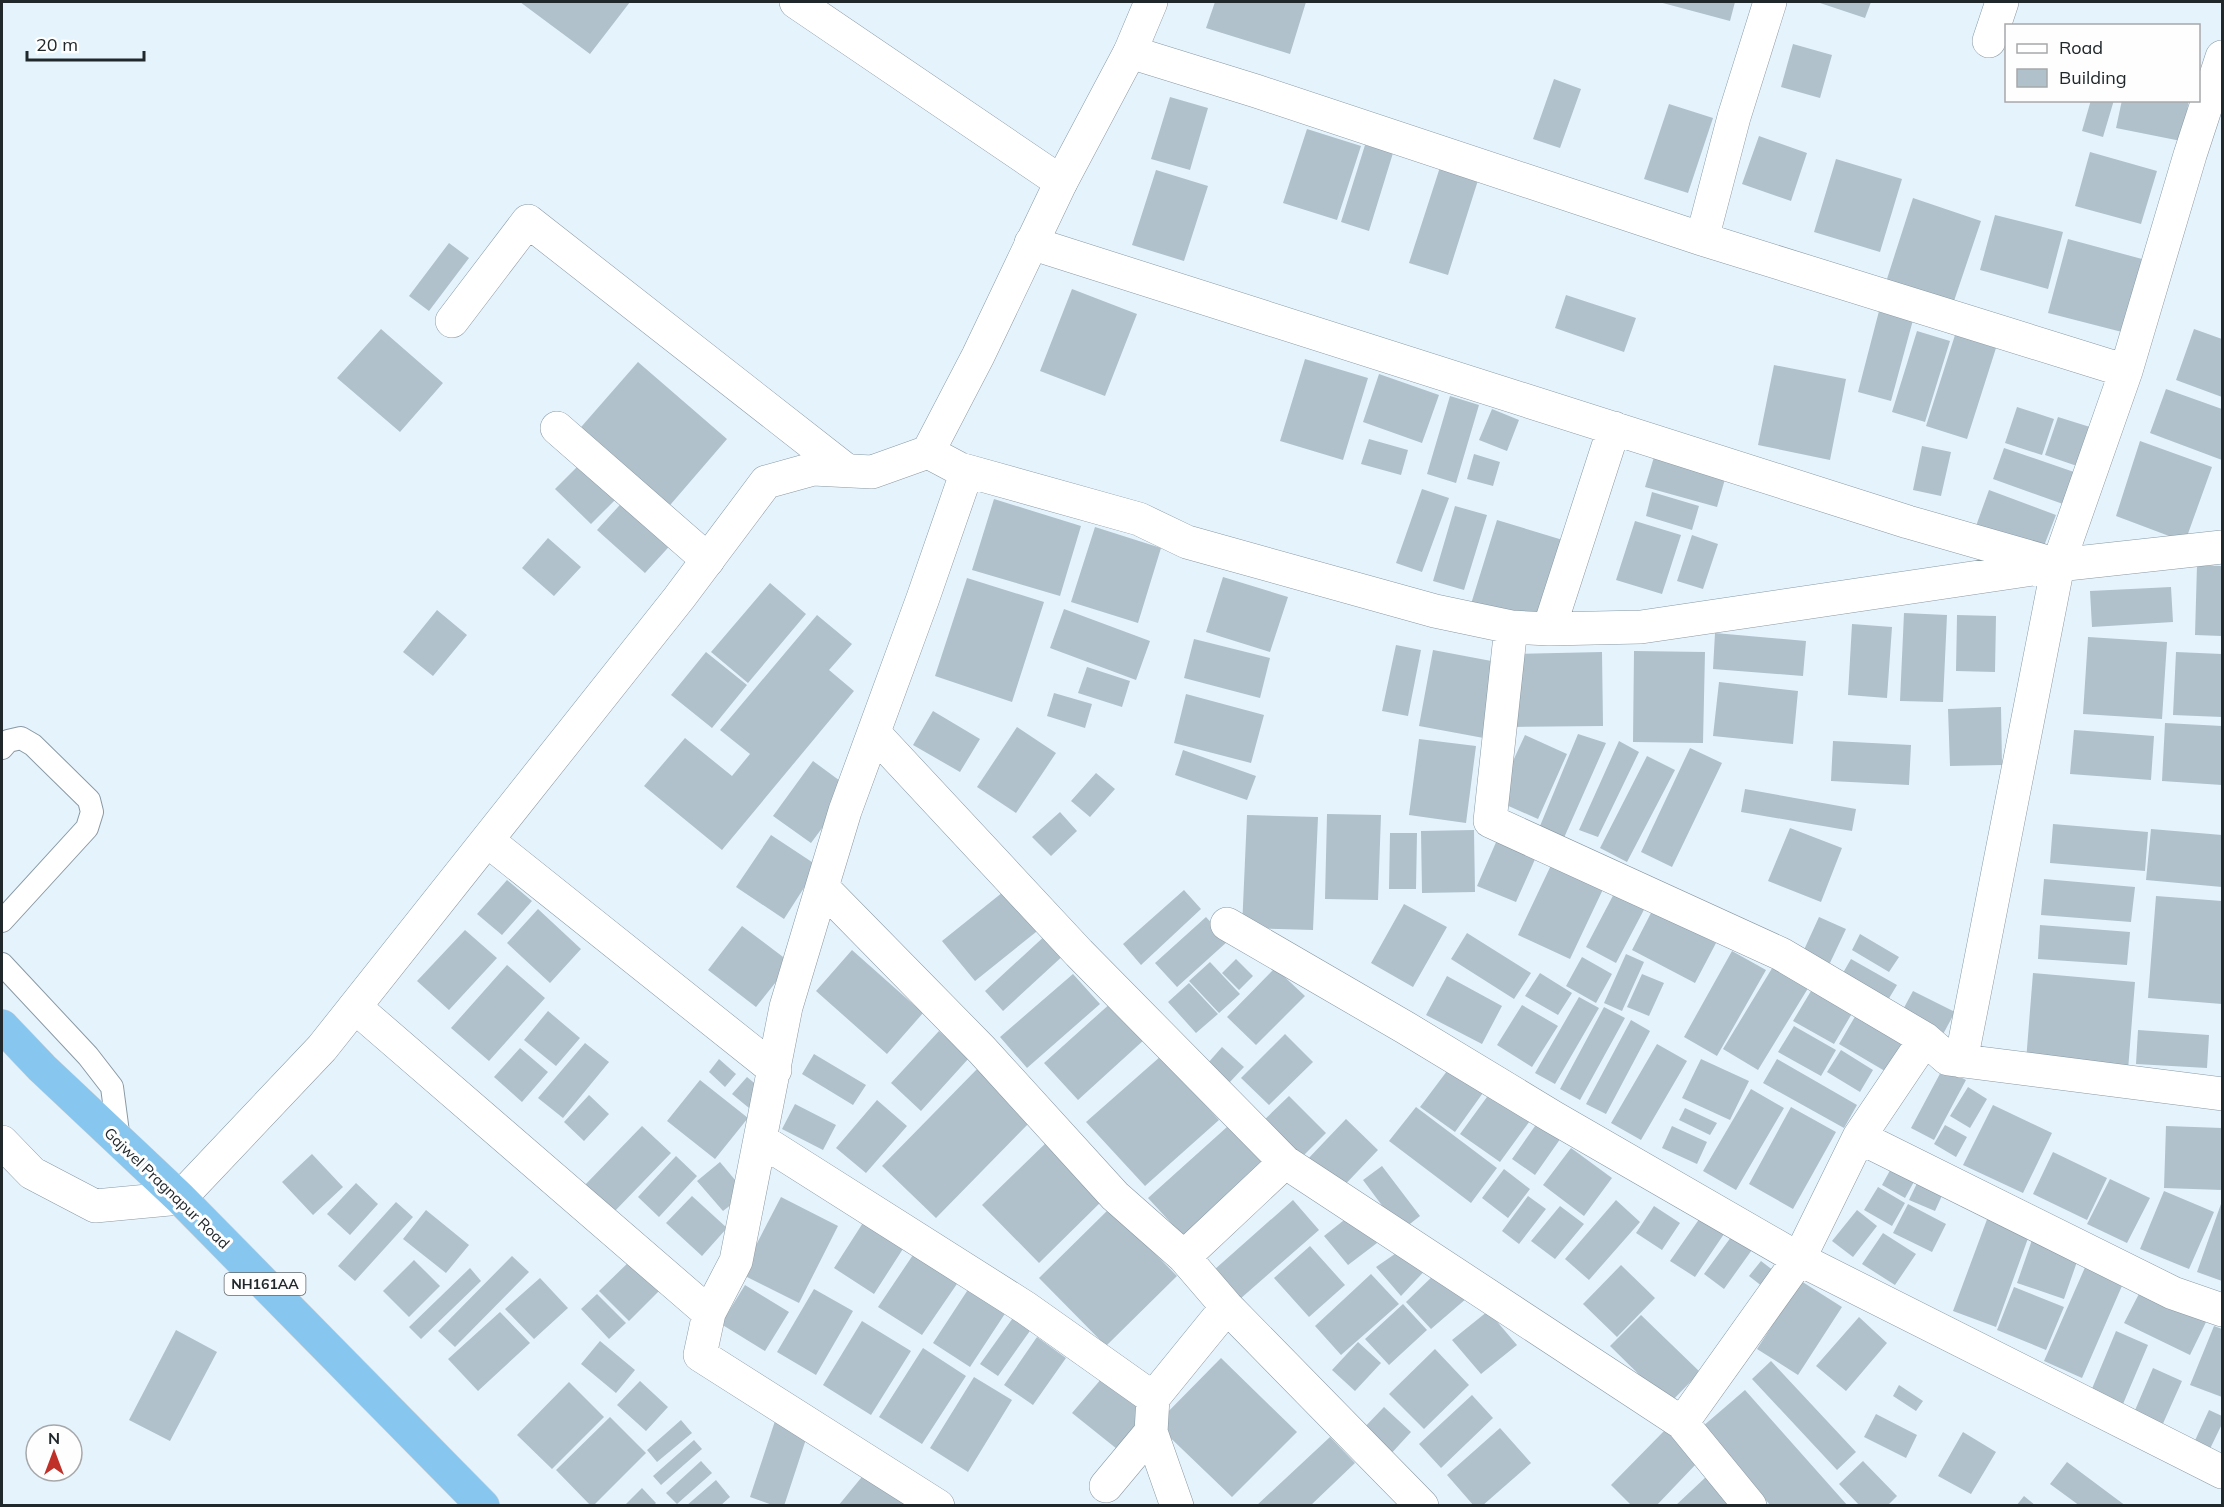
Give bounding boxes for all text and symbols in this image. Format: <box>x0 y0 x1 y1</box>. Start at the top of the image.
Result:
scale bar <box>27 24 144 62</box>
legend <box>2005 24 2200 102</box>
text: 20 m <box>36 33 78 56</box>
text: Road <box>2059 36 2103 59</box>
text: Building <box>2059 66 2127 89</box>
street label: Gajwel Pragnapur Road <box>100 1123 234 1253</box>
road number: NH161AA <box>224 1273 306 1295</box>
north arrow <box>24 1423 84 1483</box>
text: N <box>48 1428 60 1448</box>

